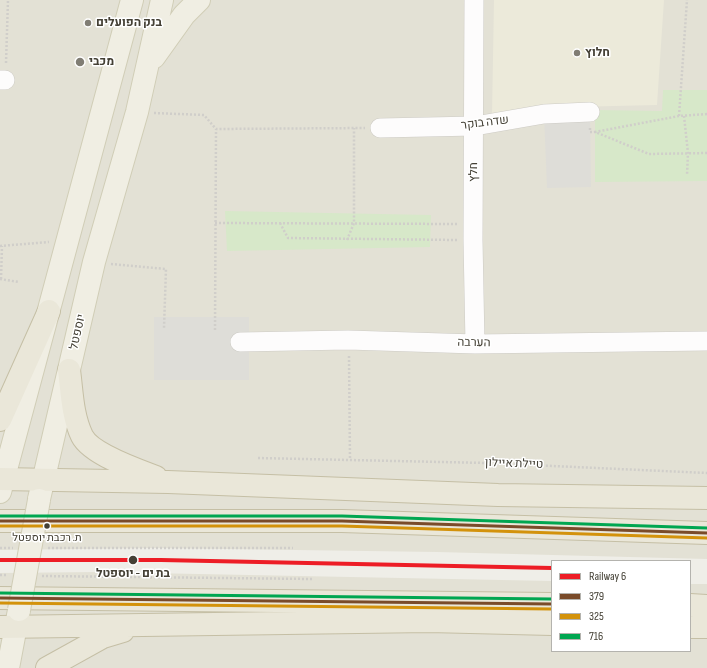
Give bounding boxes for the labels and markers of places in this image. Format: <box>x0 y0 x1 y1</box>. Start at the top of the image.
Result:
place label: בנק הפועלים <box>96 16 162 30</box>
marker: בנק הפועלים <box>83 18 93 28</box>
place label: חלוץ <box>585 46 610 60</box>
marker: חלוץ <box>572 48 582 58</box>
place label: מכבי <box>89 55 114 69</box>
marker: מכבי <box>74 56 86 68</box>
marker: ת. רכבת יוספטל <box>42 521 52 531</box>
place label: ת. רכבת יוספטל <box>12 531 82 545</box>
marker: בת ים - יוספטל <box>127 554 139 566</box>
place label: בת ים - יוספטל <box>96 567 170 581</box>

